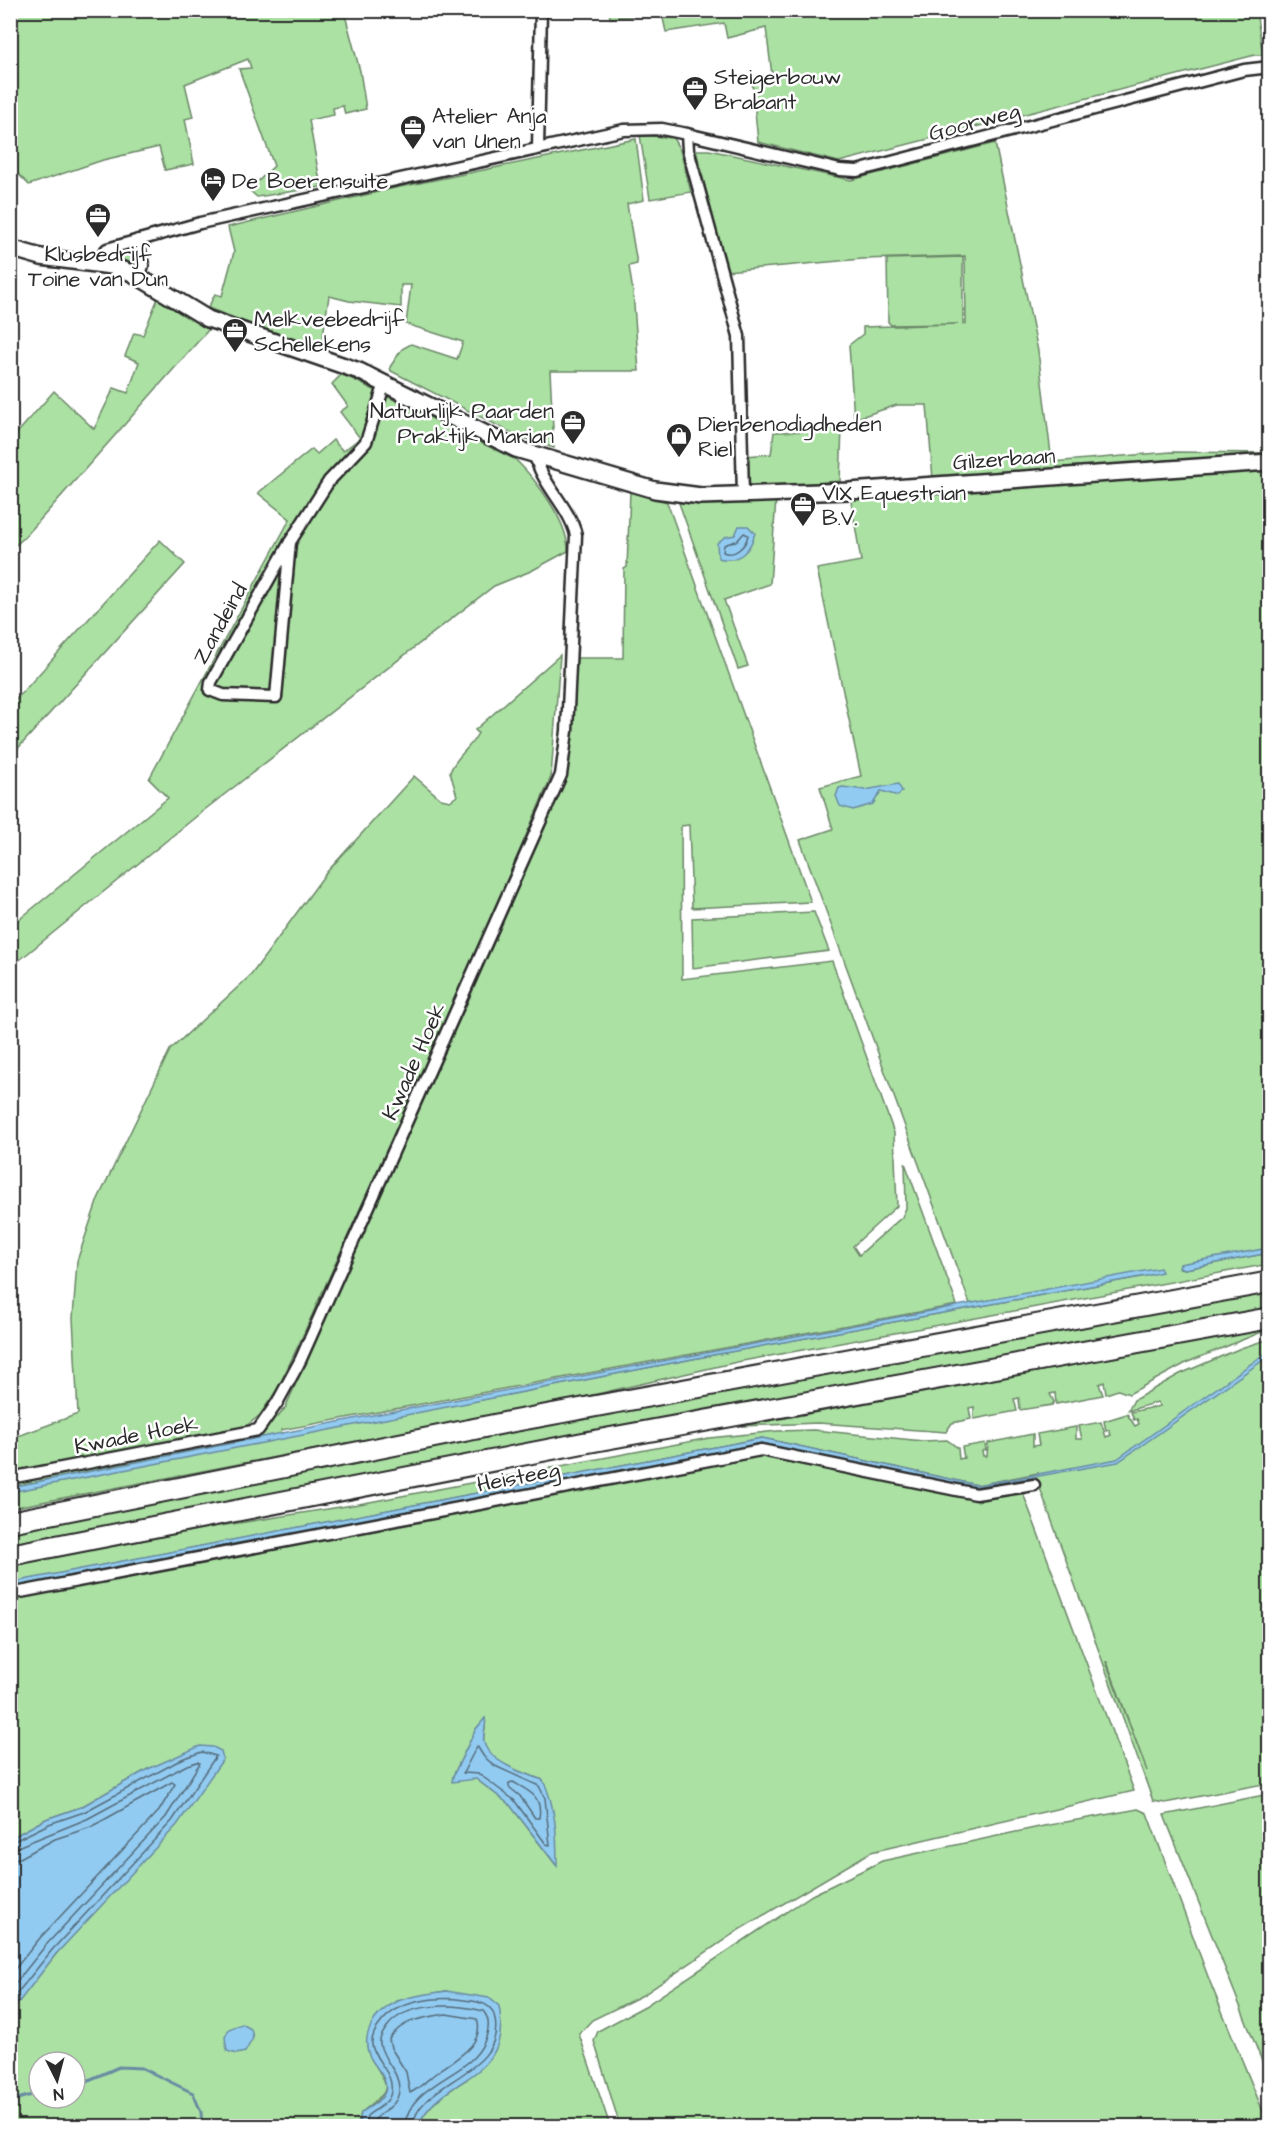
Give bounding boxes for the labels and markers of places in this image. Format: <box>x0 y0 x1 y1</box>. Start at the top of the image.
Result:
place label: Steigerbouw Brabant <box>714 62 841 118</box>
office icon: Steigerbouw Brabant <box>680 74 710 112</box>
place label: Atelier Anja van Unen <box>432 101 547 157</box>
office icon: Atelier Anja van Unen <box>398 113 428 151</box>
hotel icon: De Boerensuite <box>198 165 228 203</box>
place label: De Boerensuite <box>232 166 388 197</box>
office icon: Klusbedrijf Toine van Dun <box>83 201 113 239</box>
place label: Klusbedrijf Toine van Dun <box>28 239 168 295</box>
place label: Melkveebedrijf Schellekens <box>254 304 405 360</box>
office icon: Melkveebedrijf Schellekens <box>220 316 250 354</box>
place label: Natuurlijk Paarden Praktijk Marian <box>370 396 554 452</box>
office icon: Natuurlijk Paarden Praktijk Marian <box>558 408 588 446</box>
place label: Dierbenodigdheden Riel <box>698 409 881 465</box>
shop icon: Dierbenodigdheden Riel <box>664 421 694 459</box>
place label: VIX Equestrian B.V. <box>822 478 966 534</box>
office icon: VIX Equestrian B.V. <box>788 490 818 528</box>

